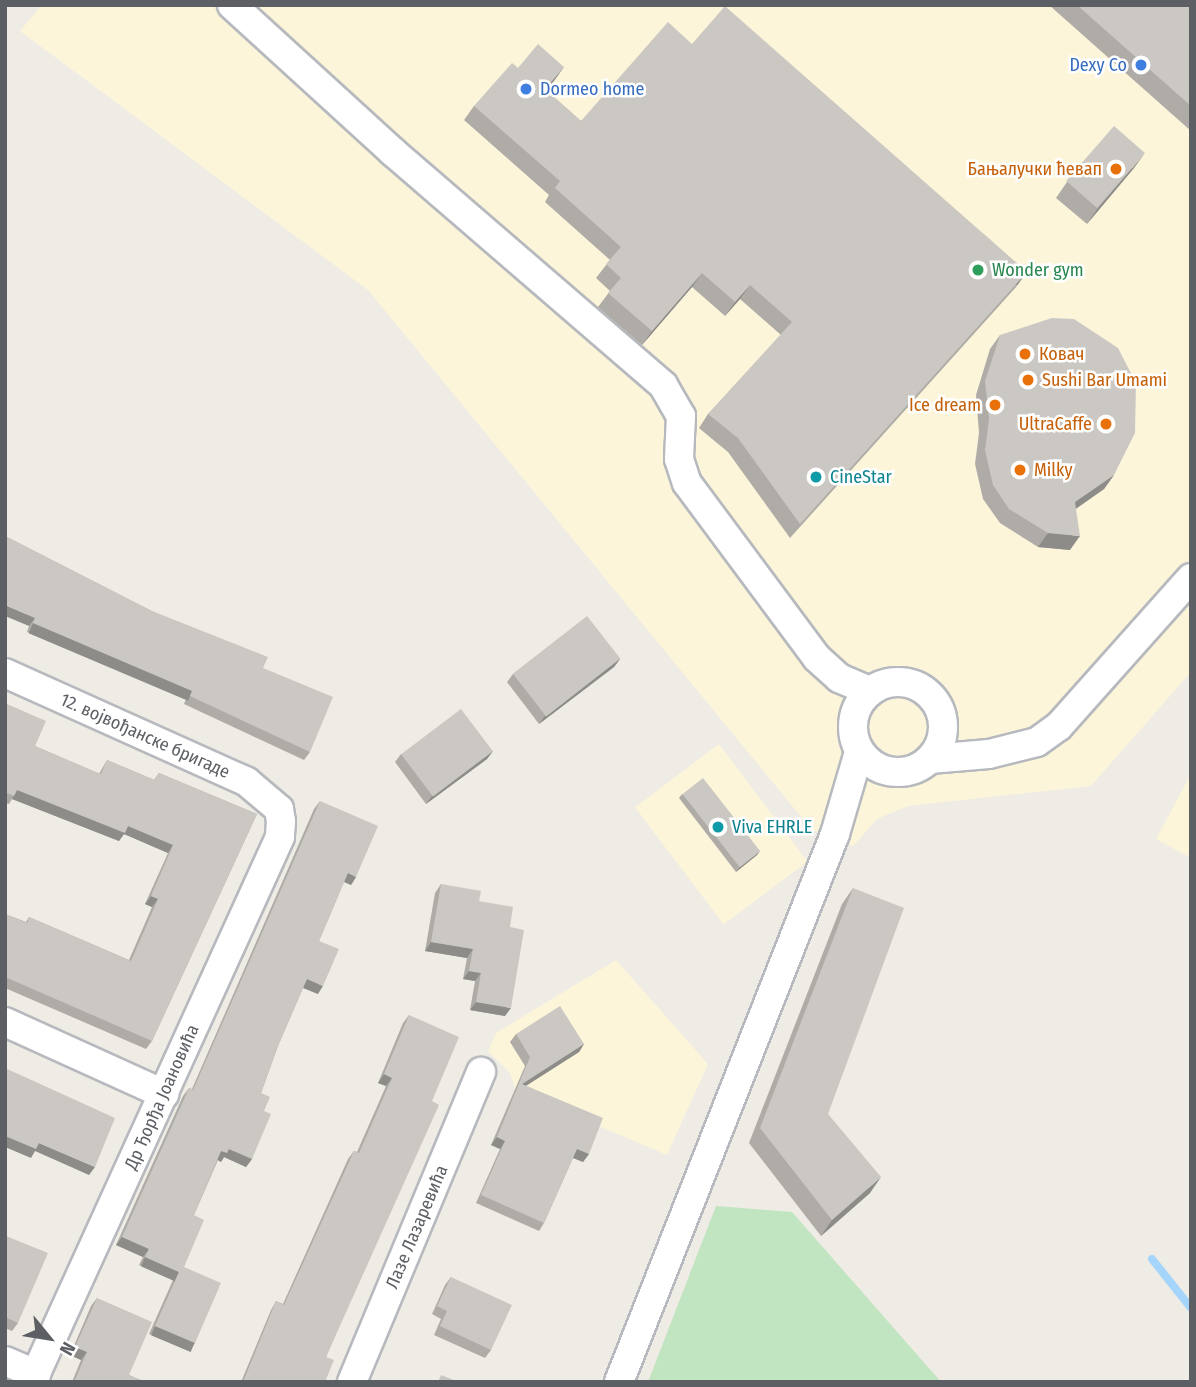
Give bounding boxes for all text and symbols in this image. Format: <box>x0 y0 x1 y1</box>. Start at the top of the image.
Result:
place label: Dexy Co <box>1069 54 1127 76</box>
marker: Dexy Co <box>1133 57 1149 73</box>
place label: Dormeo home <box>540 78 644 100</box>
marker: Dormeo home <box>518 81 534 97</box>
place label: Бањалучки ћевап <box>968 158 1102 180</box>
marker: Бањалучки ћевап <box>1108 161 1124 177</box>
place label: Wonder gym <box>992 259 1084 281</box>
marker: Wonder gym <box>970 262 986 278</box>
place label: Ковач <box>1039 343 1084 365</box>
marker: Ковач <box>1017 346 1033 362</box>
place label: Sushi Bar Umami <box>1042 369 1167 391</box>
marker: Sushi Bar Umami <box>1020 372 1036 388</box>
place label: Ice dream <box>909 394 981 416</box>
marker: Ice dream <box>987 397 1003 413</box>
place label: UltraCaffe <box>1019 413 1092 435</box>
marker: UltraCaffe <box>1098 416 1114 432</box>
place label: Milky <box>1034 459 1073 481</box>
marker: Milky <box>1012 462 1028 478</box>
place label: CineStar <box>830 466 892 488</box>
marker: CineStar <box>808 469 824 485</box>
street label: 12. војвођанске бригаде <box>57 689 233 783</box>
place label: Viva EHRLE <box>732 816 812 838</box>
marker: Viva EHRLE <box>710 819 726 835</box>
street label: Др Ђорђа Јоановића <box>120 1021 204 1173</box>
street label: Лазе Лазаревића <box>381 1162 453 1292</box>
north arrow <box>14 1303 84 1373</box>
text: N <box>55 1338 80 1359</box>

